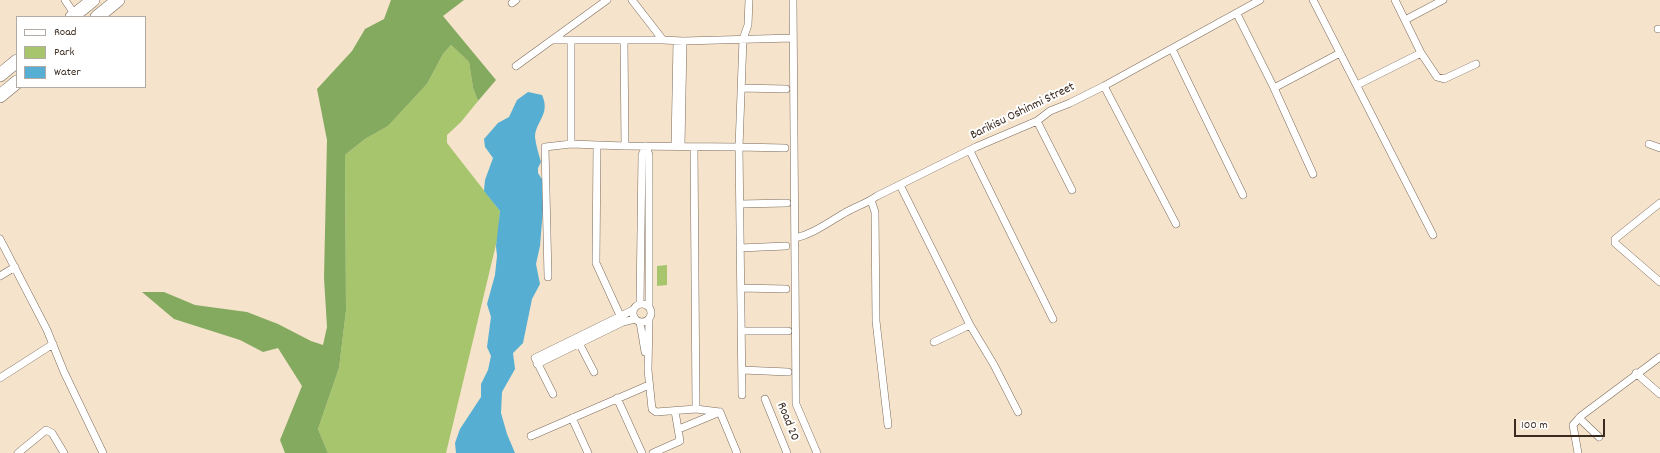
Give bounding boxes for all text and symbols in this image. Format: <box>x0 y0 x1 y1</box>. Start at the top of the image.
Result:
legend <box>16 16 146 88</box>
text: Road <box>54 24 76 41</box>
text: Park <box>54 44 74 61</box>
text: Water <box>54 64 81 81</box>
street label: Barikisu Oshinmi Street <box>968 80 1078 144</box>
street label: Road 20 <box>772 401 802 443</box>
scale bar <box>1516 411 1607 437</box>
text: 100 m <box>1521 417 1548 434</box>

